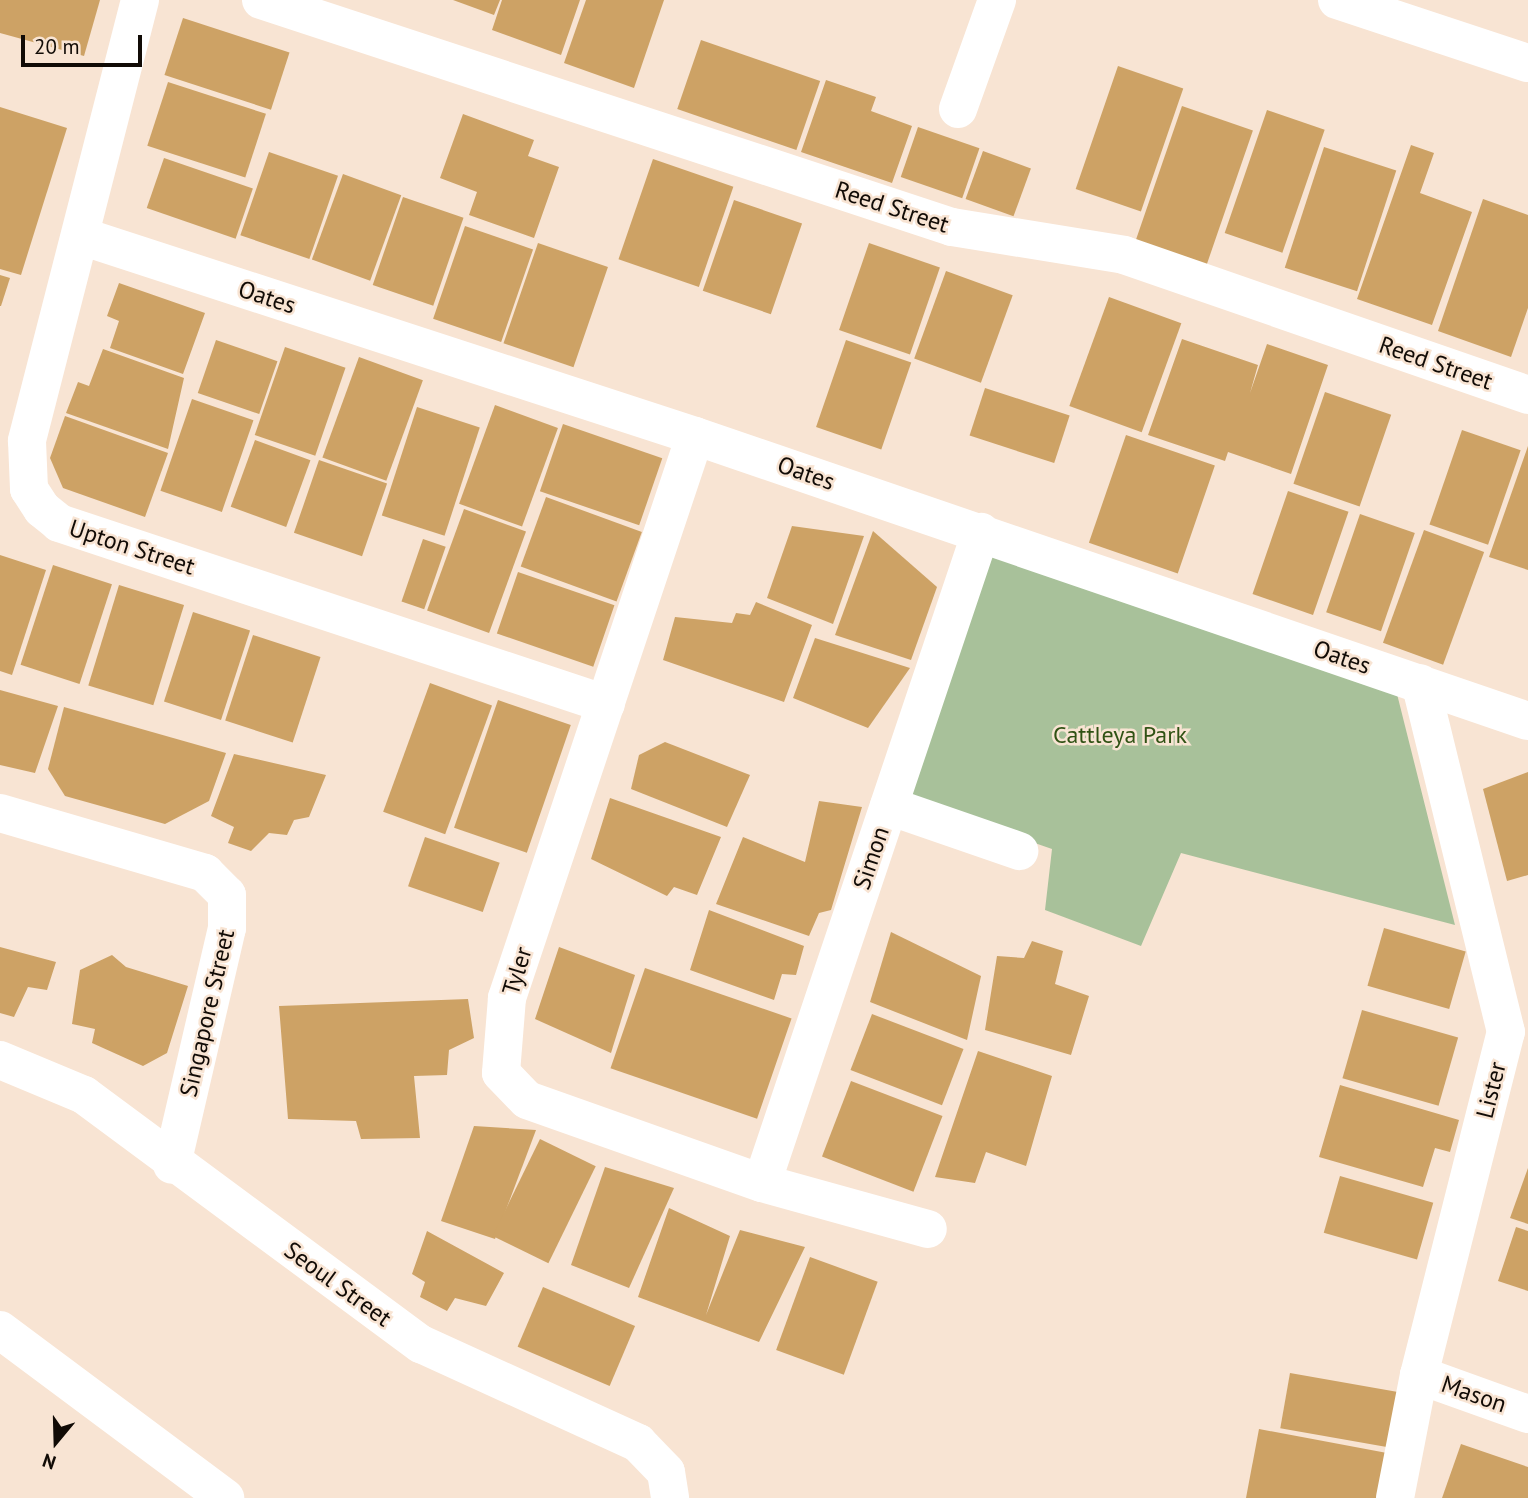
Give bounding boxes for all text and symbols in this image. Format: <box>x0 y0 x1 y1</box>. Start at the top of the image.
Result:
scale bar <box>24 21 145 65</box>
text: 20 m <box>34 33 80 60</box>
street label: Reed Street <box>832 175 952 239</box>
street label: Oates <box>235 274 299 320</box>
street label: Reed Street <box>1376 330 1496 396</box>
street label: Oates <box>774 450 838 496</box>
street label: Upton Street <box>66 513 198 581</box>
street label: Oates <box>1310 634 1374 680</box>
park label: Cattleya Park <box>1053 721 1187 749</box>
street label: Simon <box>847 823 895 893</box>
street label: Singapore Street <box>174 926 240 1100</box>
street label: Tyler <box>496 943 538 999</box>
street label: Lister <box>1470 1059 1512 1121</box>
street label: Seoul Street <box>279 1236 397 1332</box>
street label: Mason <box>1438 1369 1510 1419</box>
north arrow <box>21 1407 91 1477</box>
text: N <box>39 1448 59 1475</box>

